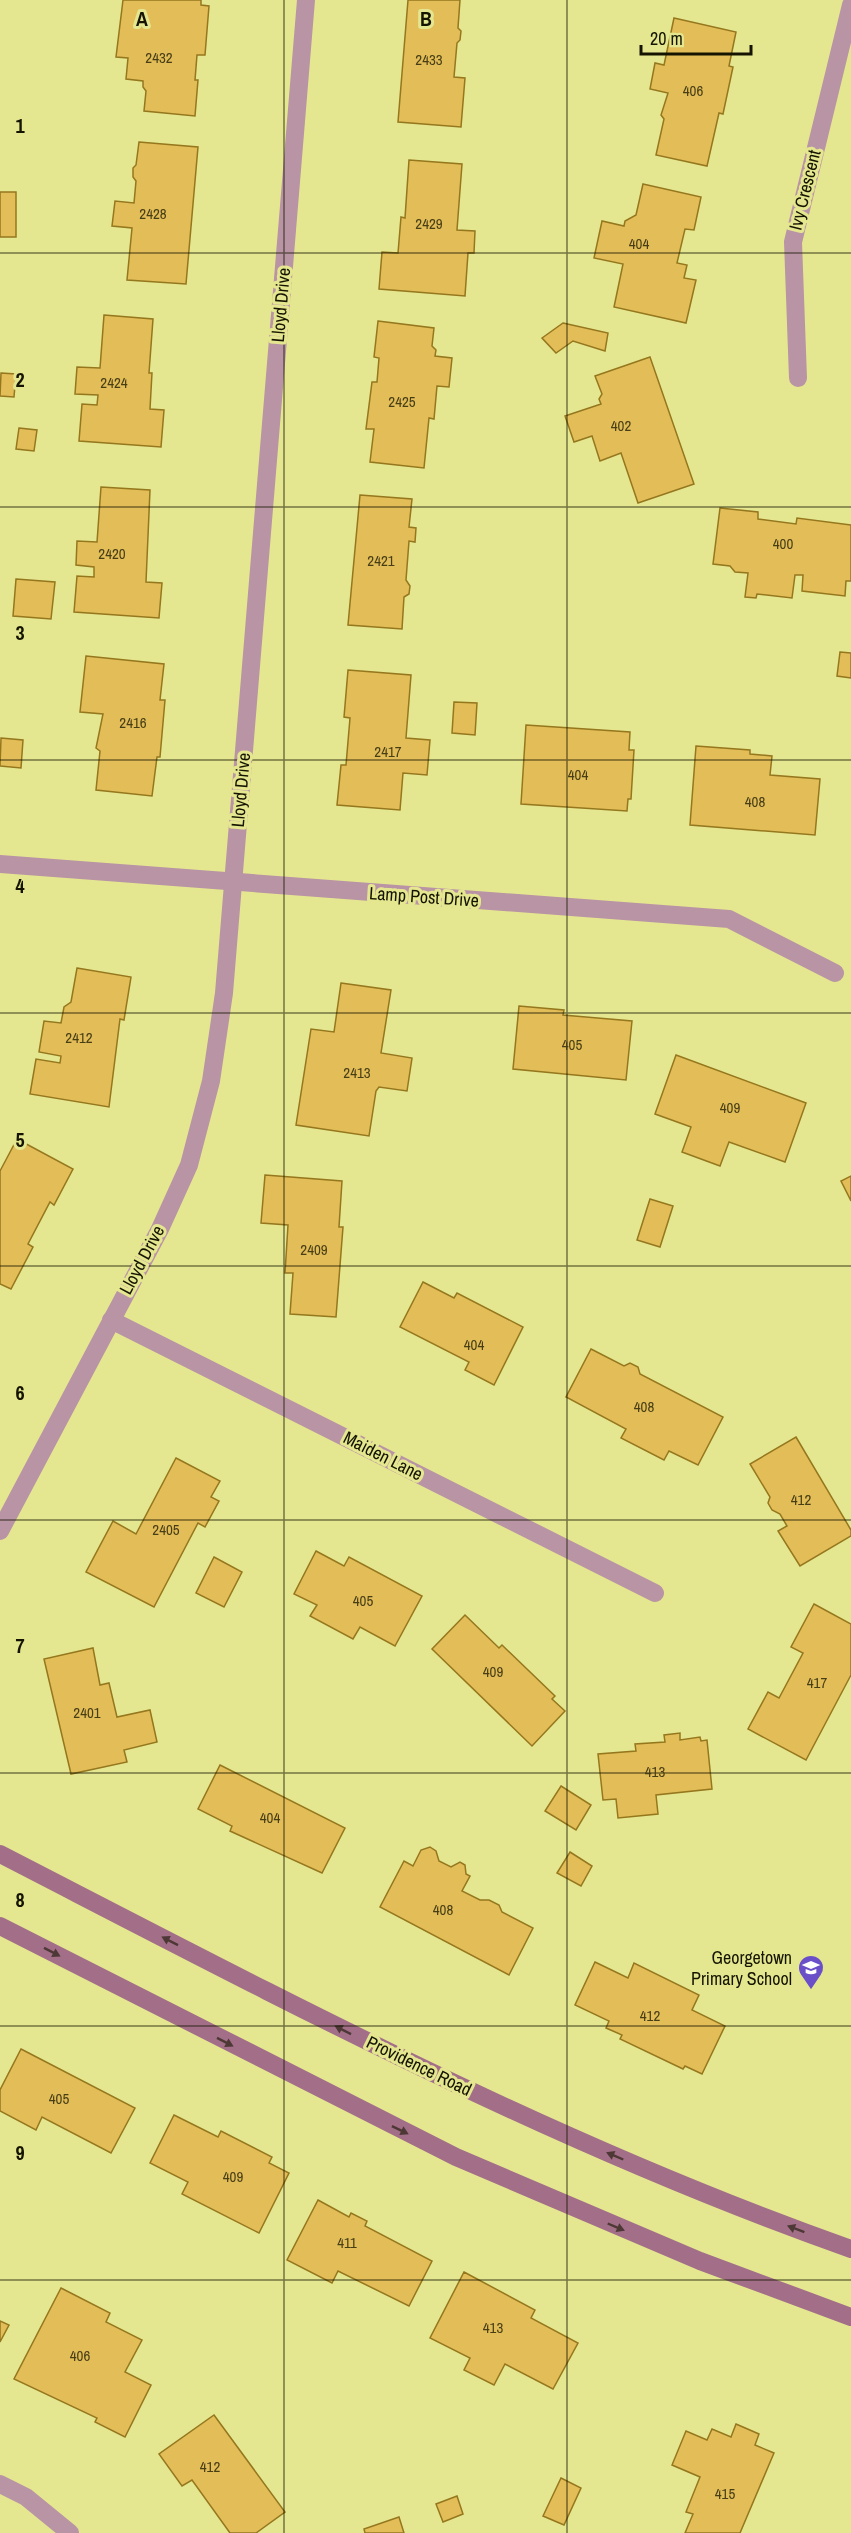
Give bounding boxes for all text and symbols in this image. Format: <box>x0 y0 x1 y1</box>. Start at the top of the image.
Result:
text: A <box>136 5 148 32</box>
text: B <box>420 5 432 32</box>
scale bar <box>641 18 750 56</box>
text: 20 m <box>650 26 683 51</box>
house number: 2432 <box>145 47 173 68</box>
house number: 2433 <box>415 49 443 70</box>
house number: 406 <box>683 80 703 101</box>
text: 1 <box>15 112 25 139</box>
street label: Ivy Crescent <box>782 147 827 233</box>
house number: 2428 <box>139 203 167 224</box>
house number: 2429 <box>415 213 443 234</box>
house number: 404 <box>629 233 649 254</box>
street label: Lloyd Drive <box>265 267 296 343</box>
text: 2 <box>15 366 25 393</box>
house number: 2424 <box>100 372 128 393</box>
house number: 2425 <box>388 391 416 412</box>
house number: 402 <box>611 415 631 436</box>
house number: 400 <box>773 533 793 554</box>
house number: 2420 <box>98 543 126 564</box>
house number: 2421 <box>367 550 395 571</box>
text: 3 <box>15 619 25 646</box>
house number: 2416 <box>119 712 147 733</box>
house number: 2417 <box>374 741 402 762</box>
street label: Lloyd Drive <box>225 752 256 828</box>
house number: 404 <box>568 764 588 785</box>
house number: 408 <box>745 791 765 812</box>
text: 4 <box>15 872 25 899</box>
street label: Lamp Post Drive <box>368 880 480 913</box>
house number: 2412 <box>65 1027 93 1048</box>
house number: 405 <box>562 1034 582 1055</box>
house number: 2413 <box>343 1062 371 1083</box>
house number: 409 <box>720 1097 740 1118</box>
text: 5 <box>15 1126 25 1153</box>
street label: Lloyd Drive <box>113 1221 170 1299</box>
house number: 2409 <box>300 1239 328 1260</box>
house number: 404 <box>464 1334 484 1355</box>
text: 6 <box>15 1379 25 1406</box>
house number: 408 <box>634 1396 654 1417</box>
street label: Maiden Lane <box>339 1425 427 1486</box>
house number: 412 <box>791 1489 811 1510</box>
house number: 2405 <box>152 1519 180 1540</box>
house number: 405 <box>353 1590 373 1611</box>
text: 7 <box>15 1632 25 1659</box>
house number: 409 <box>483 1661 503 1682</box>
house number: 417 <box>807 1672 827 1693</box>
house number: 2401 <box>73 1702 101 1723</box>
house number: 413 <box>645 1761 665 1782</box>
house number: 404 <box>260 1807 280 1828</box>
text: 8 <box>15 1886 25 1913</box>
house number: 408 <box>433 1899 453 1920</box>
one-way arrow <box>161 1936 178 1946</box>
place label: Georgetown Primary School <box>691 1945 792 1991</box>
one-way arrow <box>43 1947 61 1957</box>
school or university icon: Georgetown Primary School <box>796 1953 826 1991</box>
house number: 412 <box>640 2005 660 2026</box>
one-way arrow <box>335 2025 352 2034</box>
street label: Providence Road <box>362 2029 476 2102</box>
one-way arrow <box>217 2037 234 2047</box>
house number: 405 <box>49 2088 69 2109</box>
one-way arrow <box>391 2125 408 2134</box>
text: 9 <box>15 2139 25 2166</box>
one-way arrow <box>606 2151 624 2161</box>
house number: 409 <box>223 2166 243 2187</box>
one-way arrow <box>607 2222 625 2232</box>
one-way arrow <box>787 2224 805 2233</box>
house number: 411 <box>337 2232 357 2253</box>
house number: 413 <box>483 2317 503 2338</box>
house number: 406 <box>70 2345 90 2366</box>
house number: 412 <box>200 2456 220 2477</box>
house number: 415 <box>715 2483 735 2504</box>

